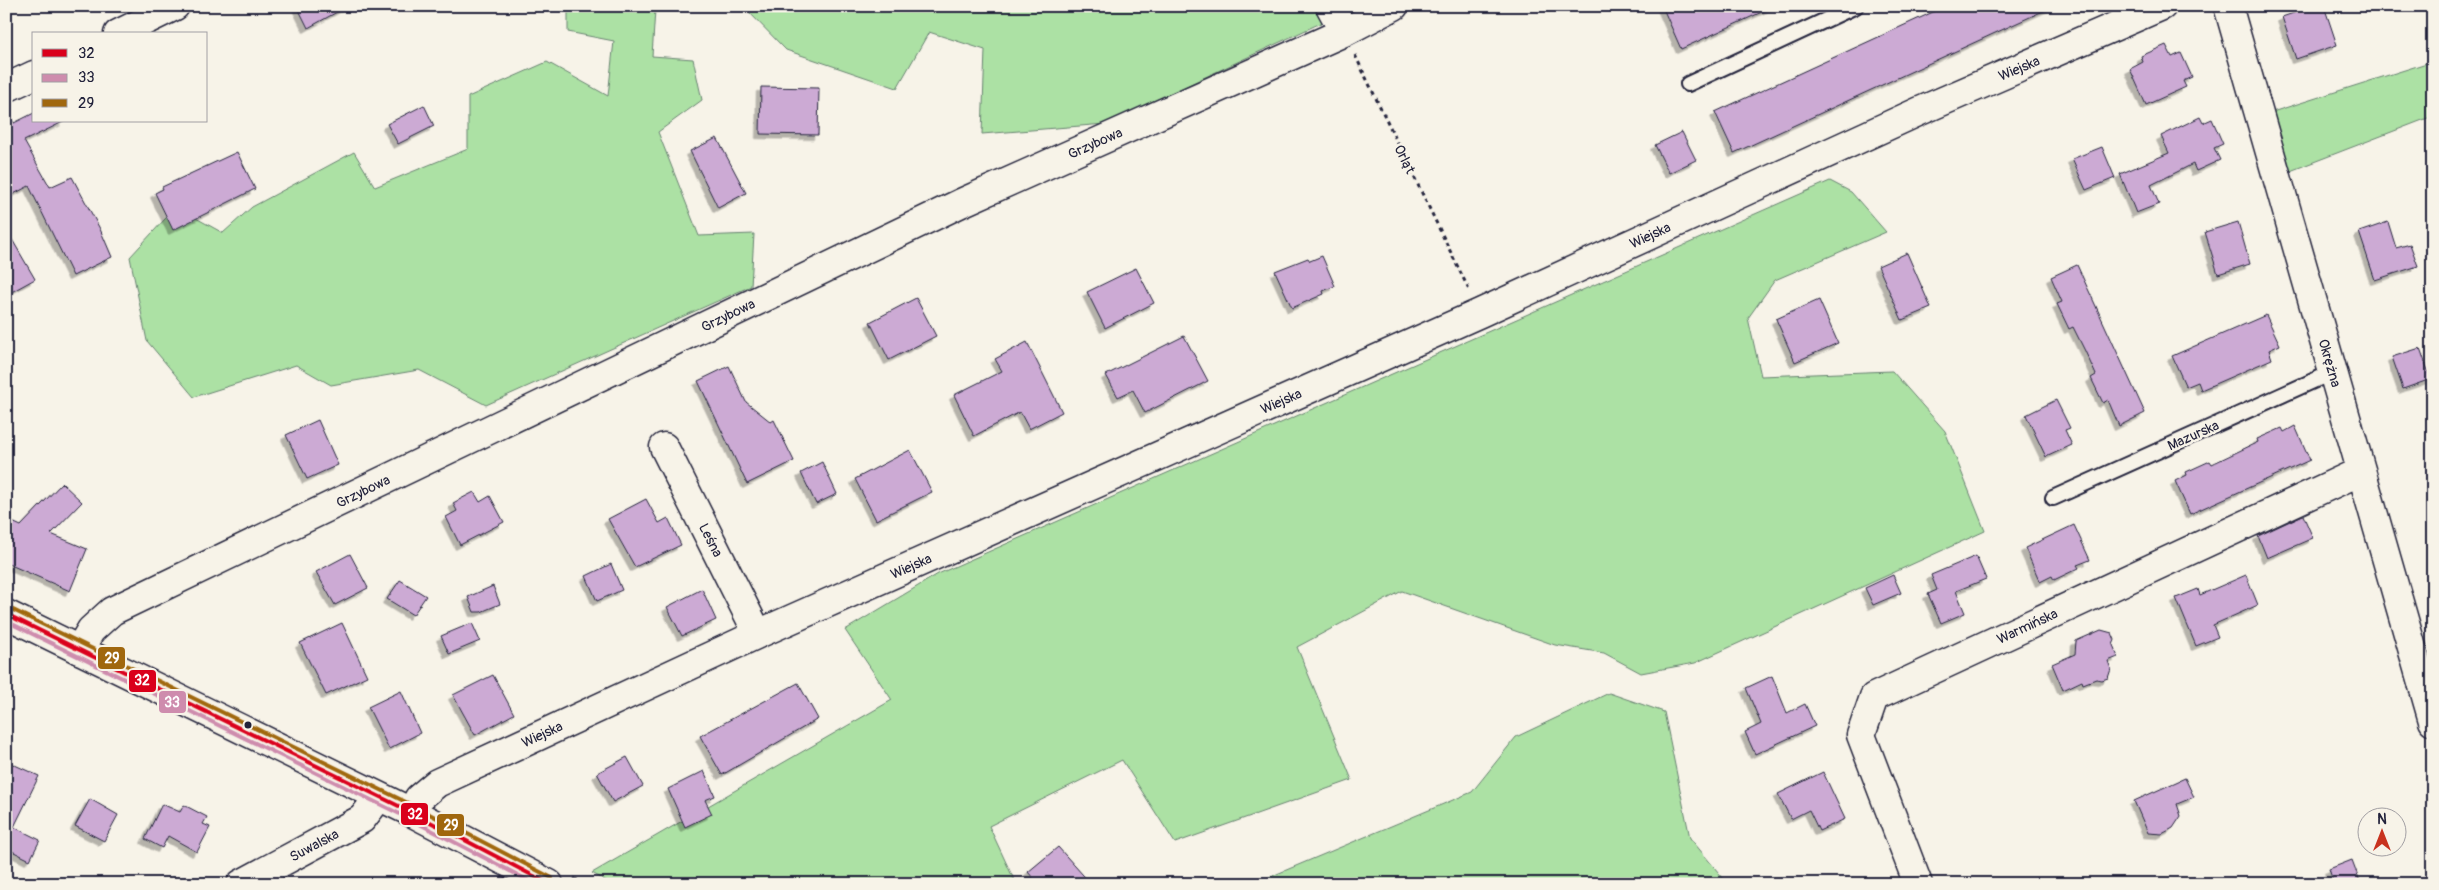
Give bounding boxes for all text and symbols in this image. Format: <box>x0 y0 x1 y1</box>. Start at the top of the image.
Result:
legend <box>32 32 208 122</box>
text: 32 <box>78 44 95 63</box>
street label: Wiejska <box>1996 52 2042 85</box>
text: 33 <box>78 68 95 87</box>
text: 29 <box>78 94 94 113</box>
street label: Grzybowa <box>1065 124 1125 163</box>
street label: Orląt <box>1390 142 1419 177</box>
street label: Wiejska <box>1627 219 1673 252</box>
street label: Grzybowa <box>699 295 758 336</box>
street label: Okrężna <box>2315 337 2344 389</box>
street label: Wiejska <box>1258 385 1304 418</box>
street label: Mazurska <box>2165 417 2222 454</box>
street label: Grzybowa <box>334 471 393 512</box>
street label: Leśna <box>695 521 726 560</box>
street label: Wiejska <box>888 550 934 583</box>
street label: Warmińska <box>1994 605 2060 648</box>
line badge: 29 <box>97 646 126 670</box>
text: 29 <box>104 650 120 667</box>
line badge: 32 <box>128 669 157 693</box>
text: 32 <box>134 672 150 689</box>
line badge: 33 <box>158 690 187 714</box>
text: 33 <box>164 694 180 711</box>
street label: Wiejska <box>519 718 565 751</box>
unlabelled marker <box>243 720 253 730</box>
line badge: 32 <box>400 802 429 826</box>
text: 32 <box>407 806 423 823</box>
north arrow <box>2356 808 2406 858</box>
text: N <box>2377 811 2387 828</box>
line badge: 29 <box>436 813 465 837</box>
text: 29 <box>443 817 459 834</box>
street label: Suwalska <box>287 825 342 865</box>

